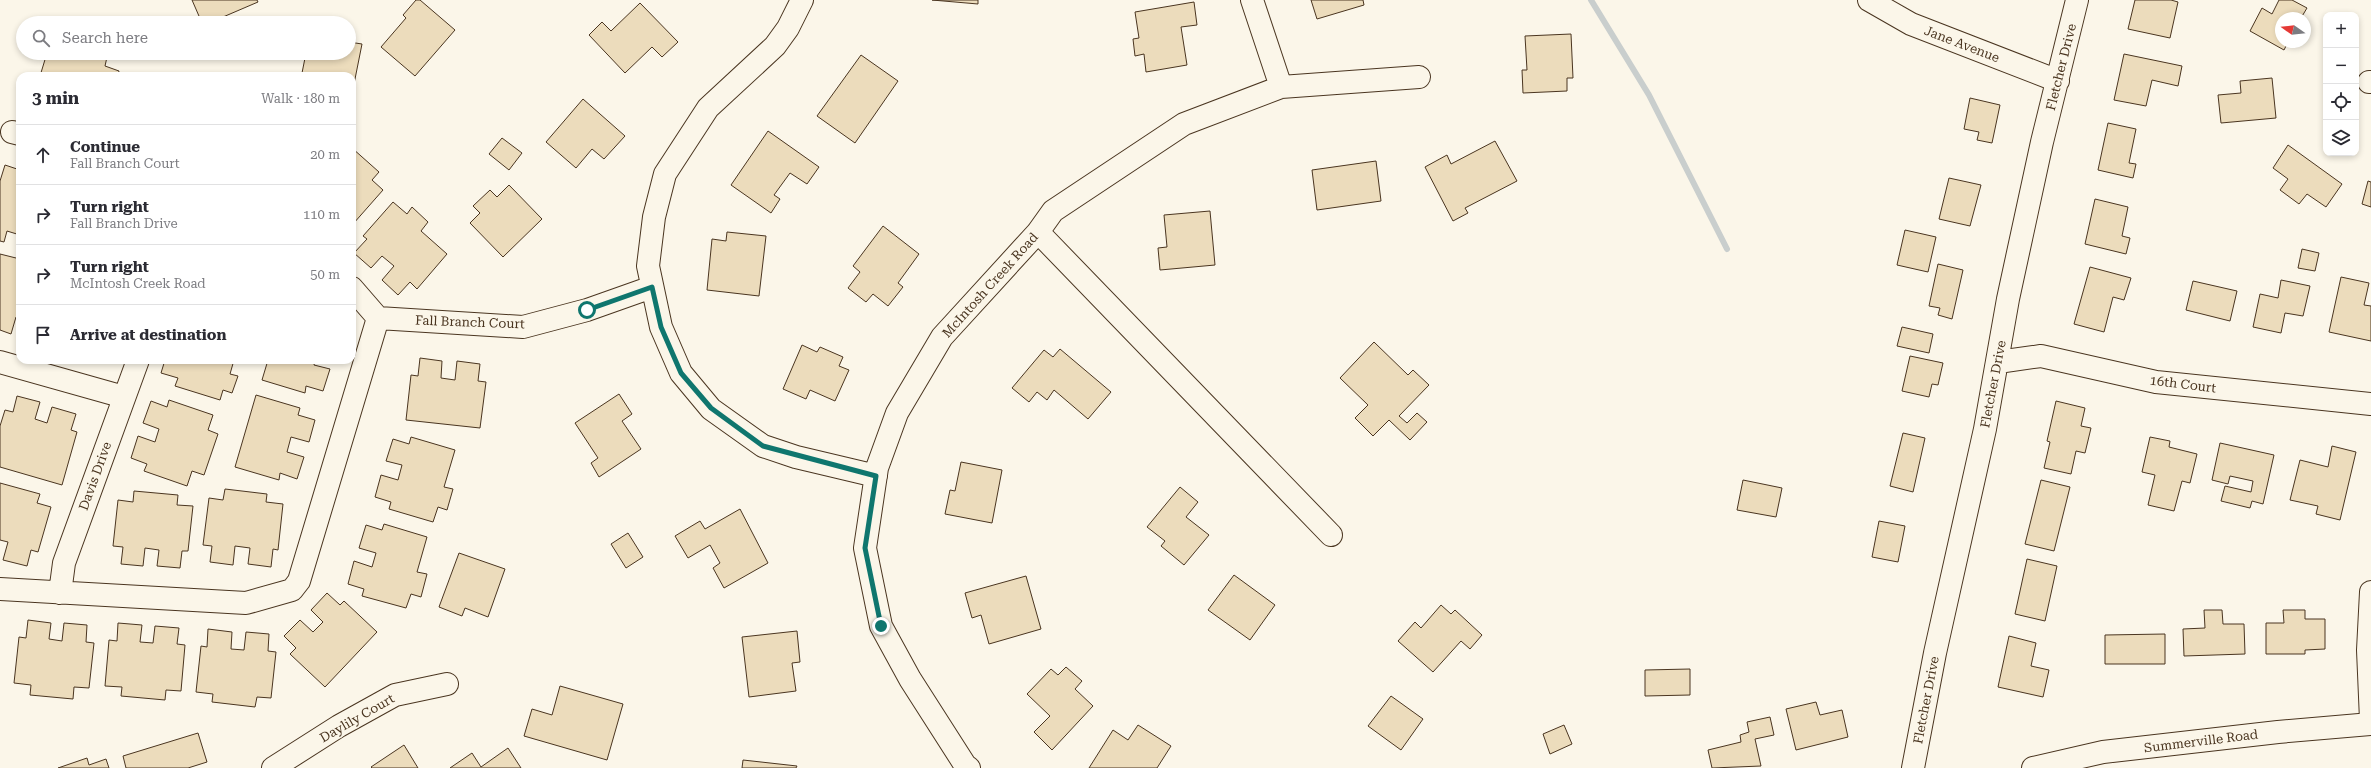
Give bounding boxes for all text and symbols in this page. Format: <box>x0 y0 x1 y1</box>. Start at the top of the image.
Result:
north arrow <box>2275 12 2311 48</box>
map controls <box>2323 12 2359 156</box>
button: + <box>2323 12 2359 48</box>
search box <box>16 16 356 60</box>
street label: Fletcher Drive <box>2043 22 2079 112</box>
street label: Jane Avenue <box>1922 23 2002 65</box>
icon: search <box>30 27 52 49</box>
text: Search here <box>62 29 148 47</box>
button: − <box>2323 48 2359 84</box>
button: locate <box>2323 84 2359 120</box>
text: 3 min <box>32 88 79 108</box>
text: Walk · 180 m <box>261 91 340 106</box>
button: layers <box>2323 120 2359 156</box>
text: Continue <box>70 138 140 156</box>
icon: ahead <box>32 144 54 166</box>
text: 20 m <box>310 147 340 162</box>
text: Fall Branch Court <box>70 156 180 171</box>
text: Turn right <box>70 198 149 216</box>
icon: right <box>32 204 54 226</box>
text: 110 m <box>303 207 340 222</box>
text: Fall Branch Drive <box>70 216 178 231</box>
street label: McIntosh Creek Road <box>939 229 1041 340</box>
text: Turn right <box>70 258 149 276</box>
icon: right <box>32 264 54 286</box>
text: 50 m <box>310 267 340 282</box>
text: McIntosh Creek Road <box>70 276 206 291</box>
route start <box>578 301 596 319</box>
street label: Fall Branch Court <box>415 313 525 331</box>
icon: arrive <box>32 324 54 346</box>
text: Arrive at destination <box>70 326 226 344</box>
street label: Fletcher Drive <box>1977 339 2009 429</box>
street label: 16th Court <box>2149 372 2217 396</box>
street label: Davis Drive <box>76 440 114 512</box>
route end <box>872 617 890 635</box>
street label: Fletcher Drive <box>1910 655 1942 745</box>
street label: Daylily Court <box>317 691 397 745</box>
street label: Summerville Road <box>2143 726 2260 755</box>

